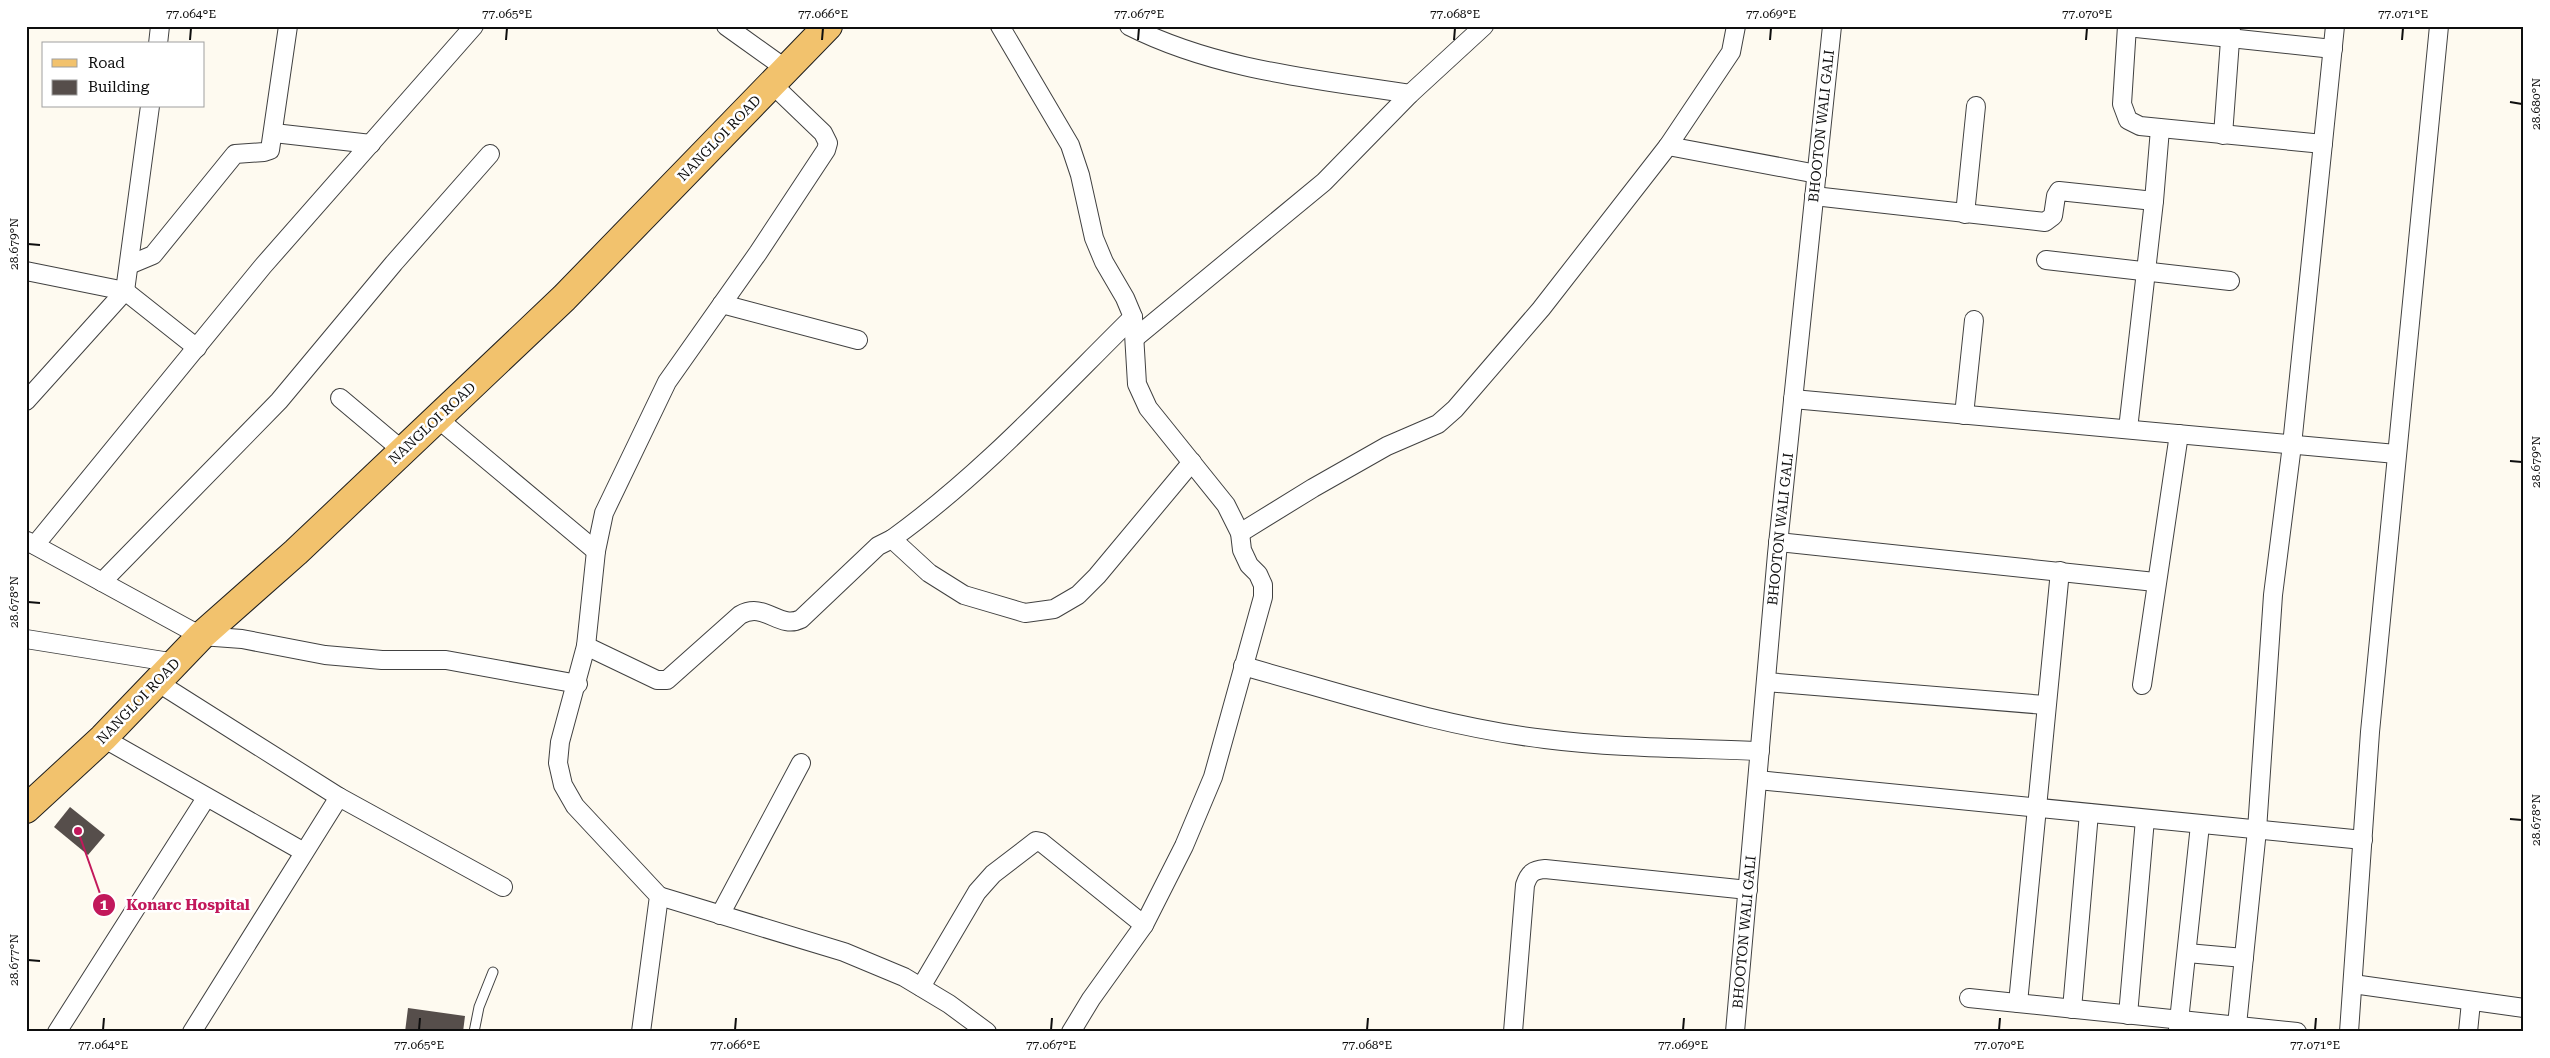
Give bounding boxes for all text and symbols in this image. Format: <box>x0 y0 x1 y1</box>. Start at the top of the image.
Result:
text: 77.064°E <box>166 7 216 21</box>
text: 77.065°E <box>482 7 532 21</box>
text: 77.066°E <box>798 7 848 21</box>
text: 77.067°E <box>1114 7 1164 21</box>
text: 77.068°E <box>1430 7 1480 21</box>
text: 77.069°E <box>1746 7 1796 21</box>
text: 77.070°E <box>2062 7 2112 21</box>
text: 77.071°E <box>2378 7 2428 21</box>
legend <box>42 42 205 108</box>
street label: BHOOTON WALI GALI <box>1805 49 1837 203</box>
text: Road <box>88 54 125 72</box>
text: Building <box>88 78 150 96</box>
text: 28.680°N <box>2529 78 2543 130</box>
street label: NANGLOI ROAD <box>674 92 764 184</box>
text: 28.679°N <box>7 218 21 270</box>
street label: NANGLOI ROAD <box>385 379 479 467</box>
text: 28.679°N <box>2529 436 2543 488</box>
street label: BHOOTON WALI GALI <box>1764 452 1796 606</box>
text: 28.678°N <box>7 576 21 628</box>
street label: NANGLOI ROAD <box>93 655 183 747</box>
text: 28.678°N <box>2529 794 2543 846</box>
street label: BHOOTON WALI GALI <box>1729 855 1759 1009</box>
callout: Konarc Hospital <box>91 890 260 920</box>
text: 1 <box>100 896 109 914</box>
text: Konarc Hospital <box>126 896 250 914</box>
text: 28.677°N <box>7 934 21 986</box>
text: 77.064°E <box>78 1038 128 1052</box>
text: 77.065°E <box>394 1038 444 1052</box>
text: 77.066°E <box>710 1038 760 1052</box>
text: 77.067°E <box>1026 1038 1076 1052</box>
text: 77.068°E <box>1342 1038 1392 1052</box>
text: 77.069°E <box>1658 1038 1708 1052</box>
text: 77.070°E <box>1974 1038 2024 1052</box>
text: 77.071°E <box>2290 1038 2340 1052</box>

